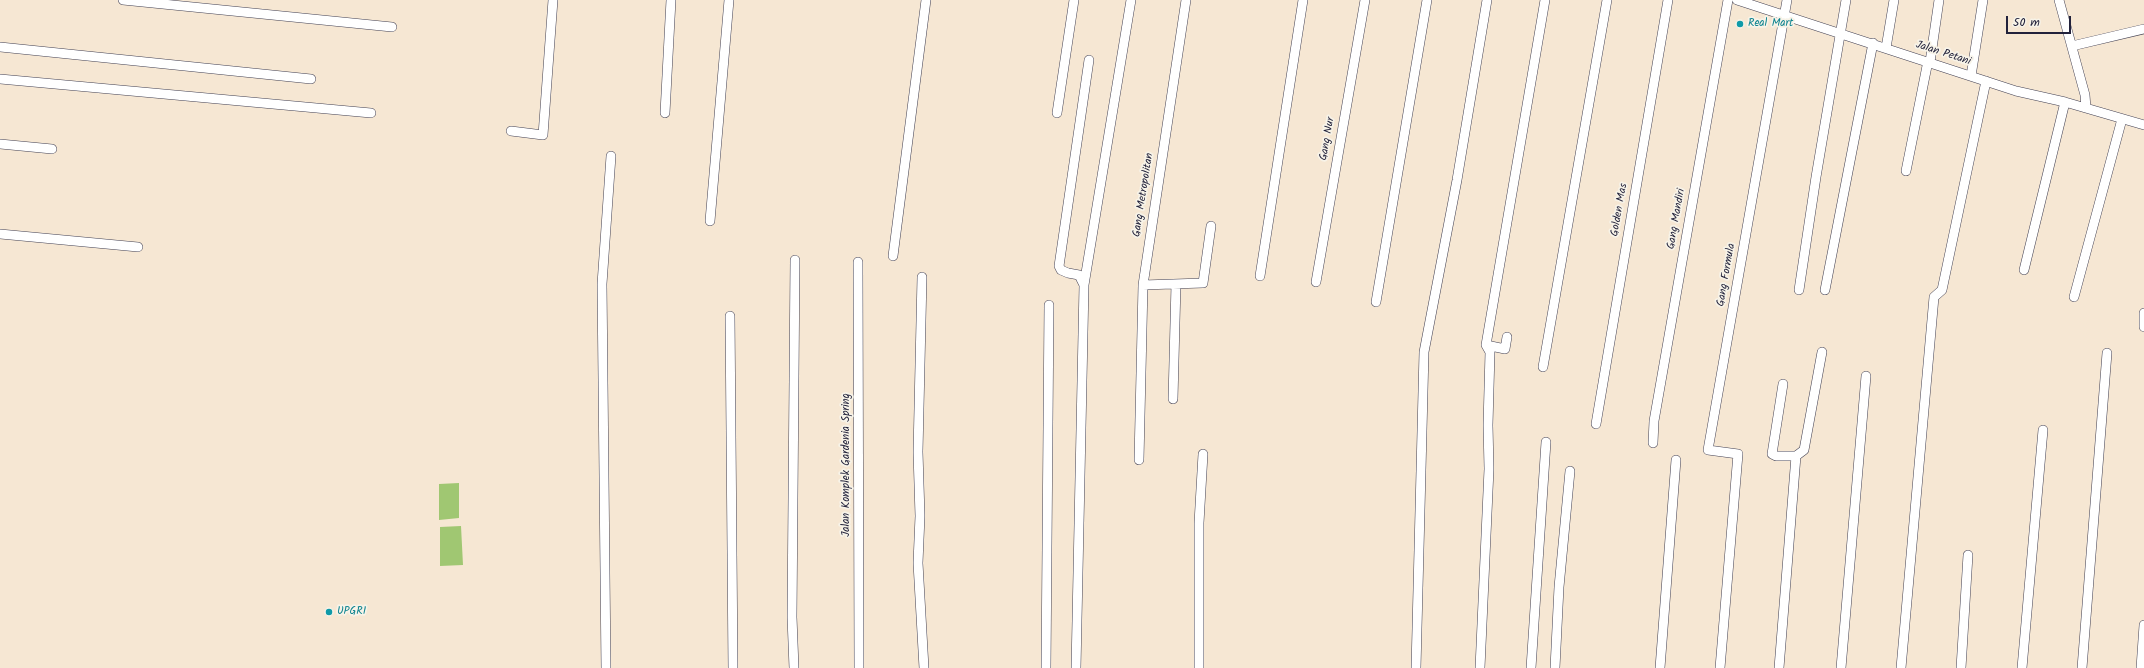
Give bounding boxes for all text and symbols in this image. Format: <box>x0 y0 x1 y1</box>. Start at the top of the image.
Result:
scale bar <box>2008 8 2073 34</box>
text: 50 m <box>2013 13 2040 32</box>
place label: Real Mart <box>1748 17 1793 31</box>
marker: Real Mart <box>1735 19 1745 29</box>
street label: Jalan Petani <box>1914 39 1972 69</box>
street label: Gang Nur <box>1318 116 1338 162</box>
street label: Gang Metropolitan <box>1131 152 1157 238</box>
street label: Golden Mas <box>1609 182 1631 238</box>
street label: Gang Mandiri <box>1665 188 1689 250</box>
street label: Gang Formula <box>1715 243 1739 307</box>
street label: Jalan Komplek Gardenia Spring <box>840 393 854 537</box>
place label: UPGRI <box>337 605 366 619</box>
marker: UPGRI <box>324 607 334 617</box>

